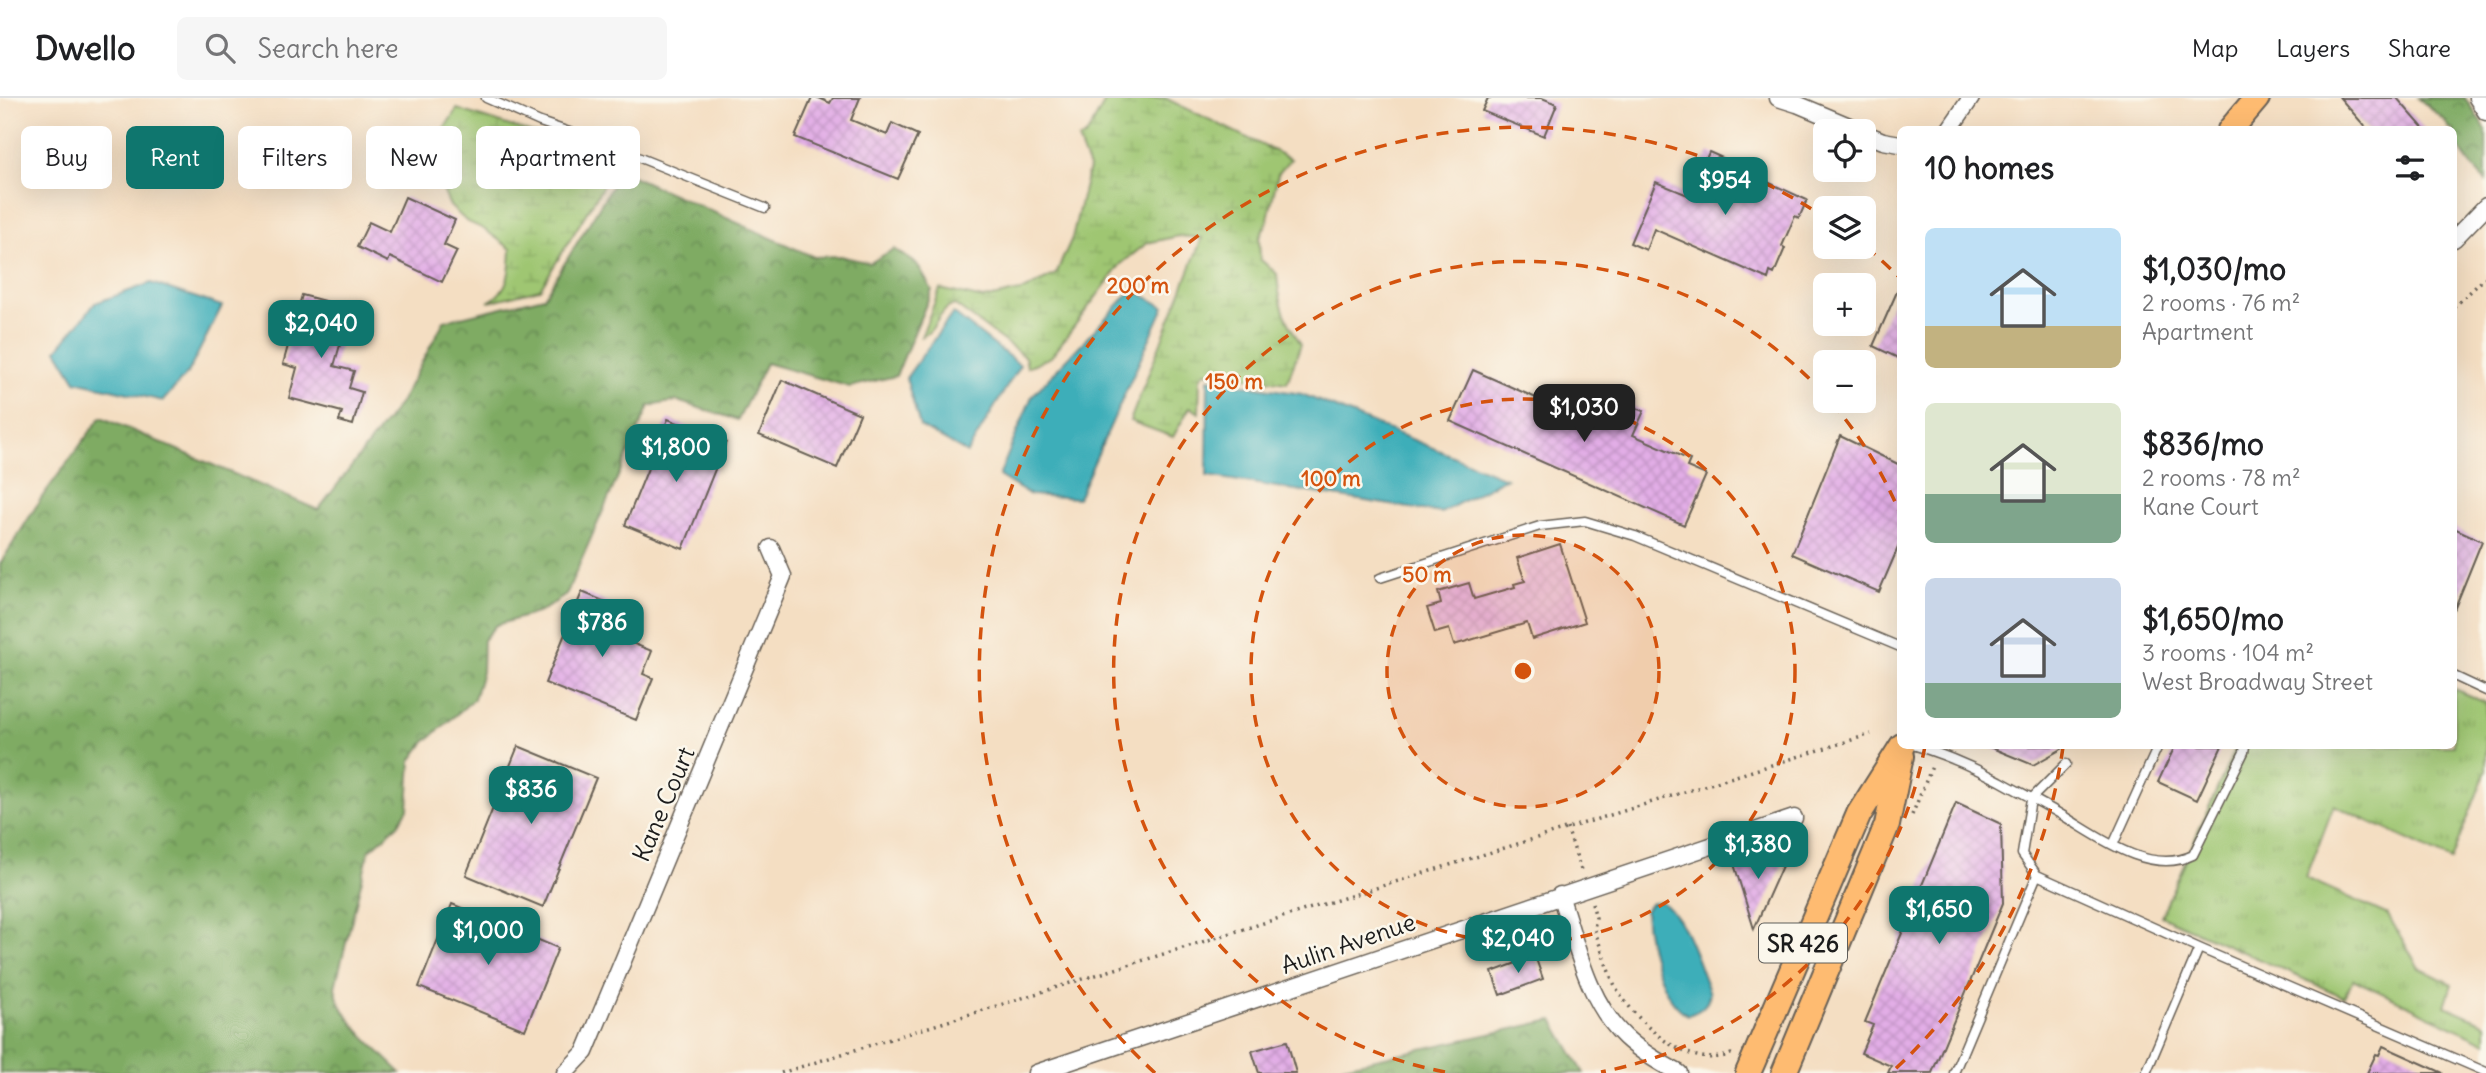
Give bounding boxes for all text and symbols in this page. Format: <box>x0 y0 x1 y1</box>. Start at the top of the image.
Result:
search box <box>177 17 667 80</box>
text: Dwello <box>35 27 135 69</box>
icon: search <box>201 29 239 67</box>
text: Search here <box>257 32 398 65</box>
text: Map <box>2192 33 2238 63</box>
text: Layers <box>2276 33 2350 63</box>
text: Share <box>2388 33 2451 63</box>
map controls <box>1813 119 1876 413</box>
button: locate <box>1813 119 1876 182</box>
chip: Buy <box>21 126 112 189</box>
chip: Rent <box>126 126 224 189</box>
chip: Filters <box>238 126 352 189</box>
chip: New <box>366 126 462 189</box>
chip: Apartment <box>476 126 640 189</box>
text: 10 homes <box>1925 149 2054 187</box>
icon: filters <box>2391 149 2429 187</box>
pin: $954 <box>1684 158 1766 217</box>
text: $954 <box>1699 165 1751 194</box>
button: layers <box>1813 196 1876 259</box>
text: $1,030/mo <box>2142 250 2286 288</box>
icon: home <box>1981 256 2065 340</box>
text: 200 m <box>1107 272 1170 299</box>
button: + <box>1813 273 1876 336</box>
text: 2 rooms · 76 m² <box>2142 288 2300 317</box>
pin: $2,040 <box>264 300 378 360</box>
text: $2,040 <box>284 308 358 337</box>
text: Apartment <box>2142 317 2254 346</box>
button: − <box>1813 350 1876 413</box>
text: 150 m <box>1205 368 1263 395</box>
pin: $1,030 <box>1527 384 1641 444</box>
text: $1,030 <box>1549 392 1619 421</box>
pin: $1,800 <box>619 424 733 484</box>
text: $836/mo <box>2142 425 2264 463</box>
icon: home <box>1981 431 2065 515</box>
text: $1,800 <box>641 432 711 461</box>
text: 2 rooms · 78 m² <box>2142 463 2301 492</box>
text: 100 m <box>1301 465 1361 492</box>
text: Kane Court <box>2142 492 2259 521</box>
text: 50 m <box>1402 561 1452 588</box>
pin: $786 <box>561 600 643 659</box>
text: $1,650/mo <box>2142 600 2284 638</box>
icon: home <box>1981 606 2065 690</box>
text: $786 <box>577 607 627 636</box>
text: 3 rooms · 104 m² <box>2142 638 2314 667</box>
centre of rings <box>1511 659 1535 683</box>
text: West Broadway Street <box>2142 667 2373 696</box>
street label: Kane Court <box>625 742 701 866</box>
pin: $836 <box>490 766 572 826</box>
text: $836 <box>505 774 557 803</box>
pin: $1,380 <box>1701 822 1815 881</box>
text: $1,380 <box>1724 829 1792 858</box>
pin: $1,650 <box>1882 886 1996 946</box>
text: $1,650 <box>1905 894 1973 923</box>
street label: Aulin Avenue <box>1277 906 1419 980</box>
pin: $1,000 <box>431 908 545 967</box>
text: $1,000 <box>452 915 524 944</box>
pin: $2,040 <box>1461 916 1575 975</box>
text: $2,040 <box>1481 923 1555 952</box>
road number: SR 426 <box>1759 923 1847 962</box>

